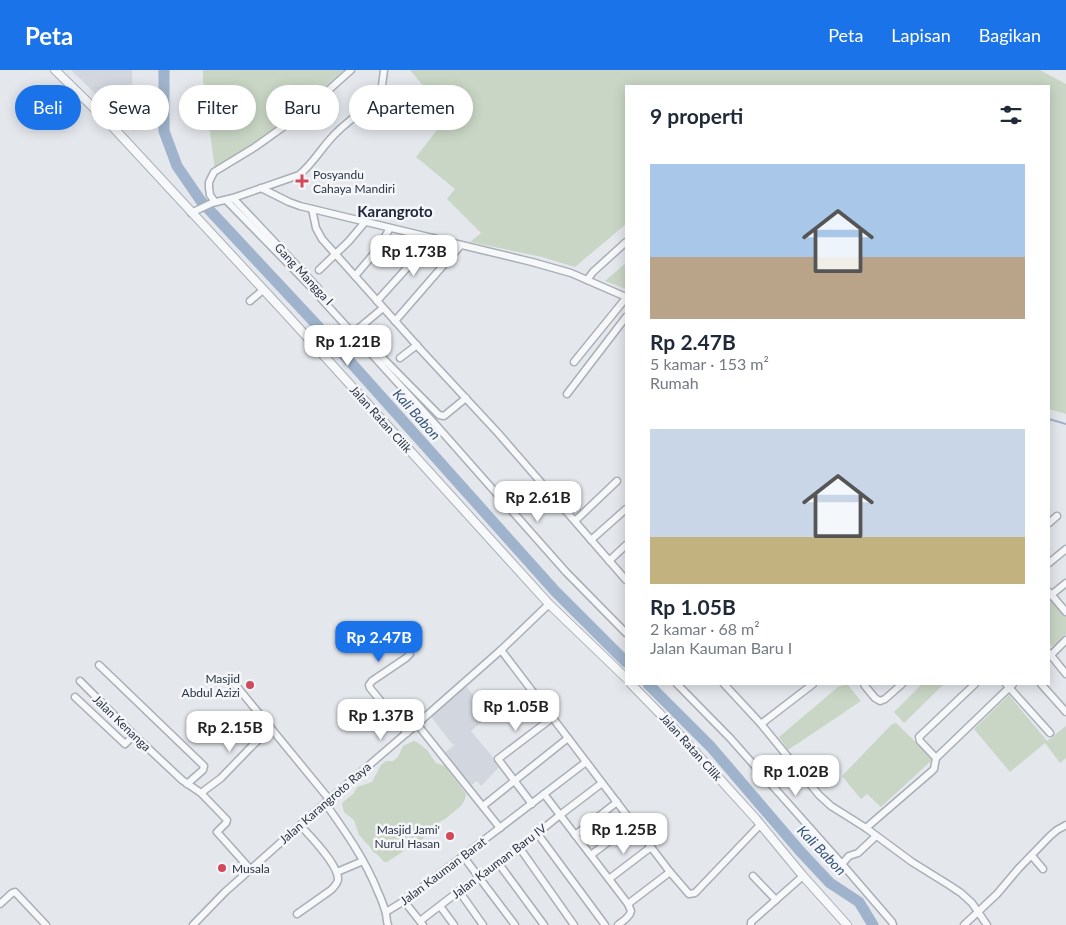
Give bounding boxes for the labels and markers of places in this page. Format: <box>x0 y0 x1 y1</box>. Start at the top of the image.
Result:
place label: Posyandu Cahaya Mandiri <box>313 167 395 196</box>
marker: Posyandu Cahaya Mandiri <box>295 174 309 188</box>
pin: Rp 1.73B <box>362 234 466 277</box>
pin: Rp 1.21B <box>296 324 400 367</box>
pin: Rp 2.61B <box>486 480 590 523</box>
pin: Rp 2.47B <box>327 620 431 663</box>
place label: Masjid Abdul Azizi <box>182 671 240 700</box>
marker: Masjid Abdul Azizi <box>244 679 256 691</box>
pin: Rp 1.05B <box>464 690 568 732</box>
pin: Rp 1.37B <box>329 698 433 741</box>
pin: Rp 2.15B <box>178 710 282 753</box>
pin: Rp 1.02B <box>744 754 848 797</box>
pin: Rp 1.25B <box>572 812 676 855</box>
place label: Masjid Jami' Nurul Hasan <box>374 822 440 851</box>
marker: Masjid Jami' Nurul Hasan <box>444 830 456 842</box>
place label: Musala <box>232 861 270 876</box>
marker: Musala <box>216 862 228 874</box>

